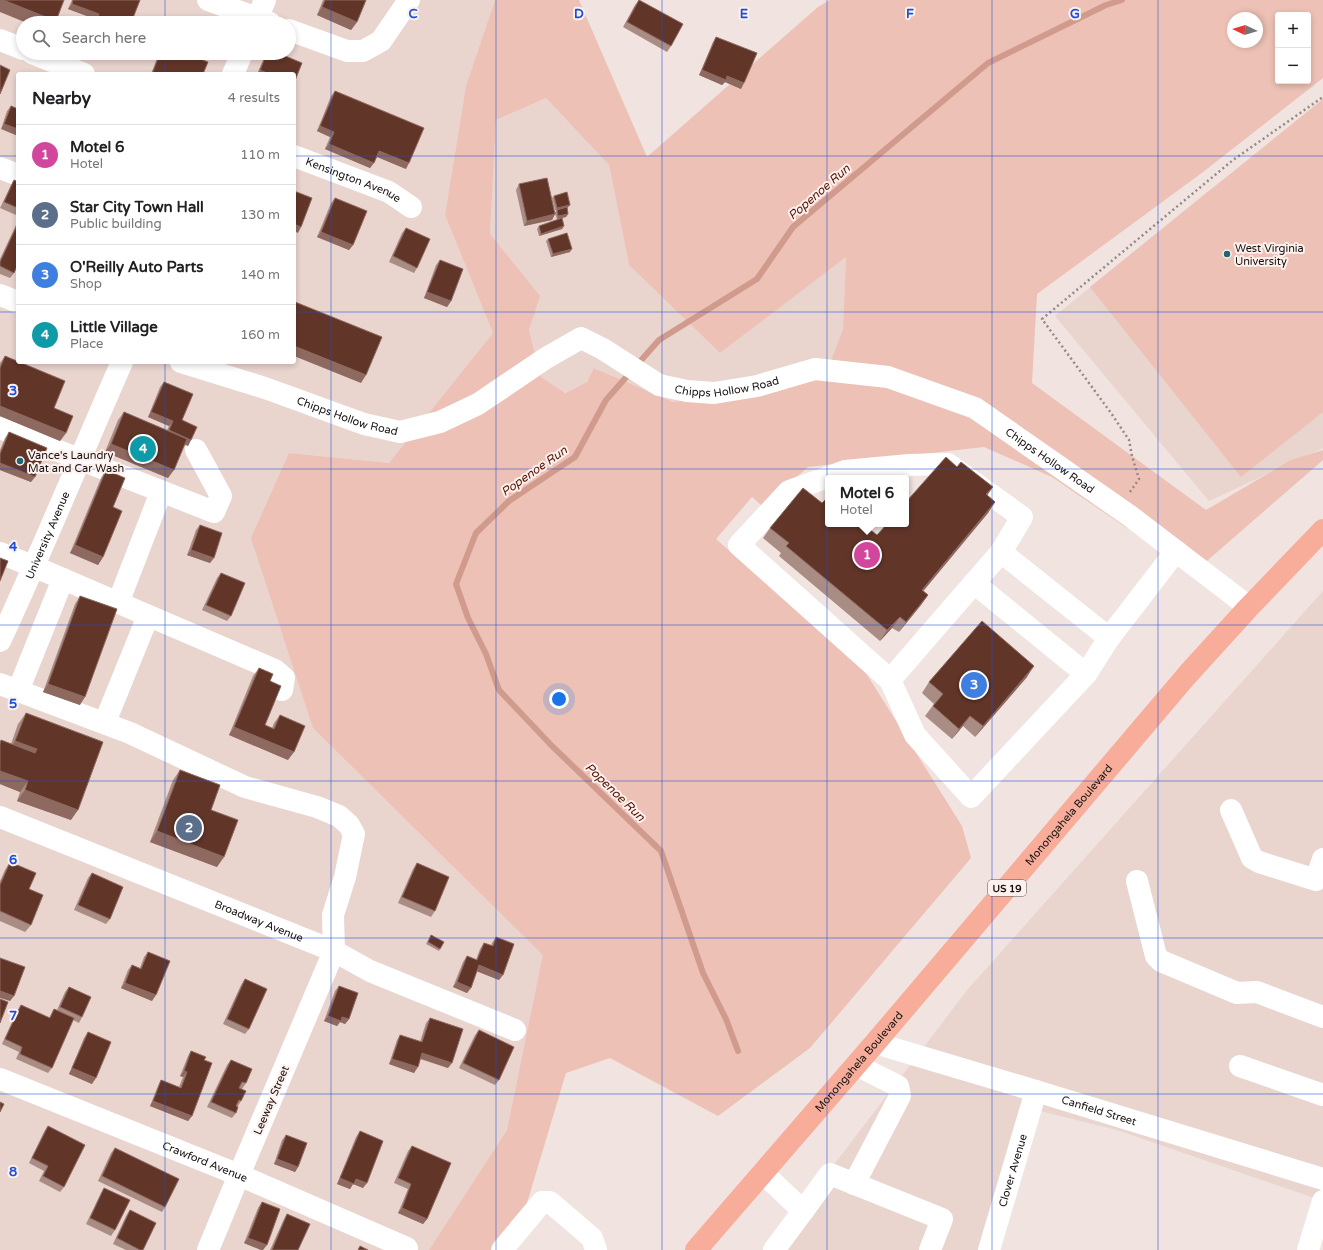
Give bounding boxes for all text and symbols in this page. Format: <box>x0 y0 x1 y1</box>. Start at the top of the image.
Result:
text: C <box>408 6 418 22</box>
text: D <box>574 6 584 22</box>
text: E <box>740 6 748 22</box>
text: F <box>906 6 914 22</box>
text: G <box>1070 6 1080 22</box>
north arrow <box>1227 12 1263 48</box>
map controls <box>1275 12 1311 84</box>
button: + <box>1275 12 1311 48</box>
search box <box>16 16 296 60</box>
icon: search <box>30 27 52 49</box>
text: Search here <box>62 29 146 47</box>
button: − <box>1275 48 1311 84</box>
text: Nearby <box>32 88 91 109</box>
text: 4 results <box>228 90 280 106</box>
text: Motel 6 <box>70 138 125 156</box>
text: 1 <box>41 147 49 163</box>
text: 110 m <box>240 147 280 163</box>
street label: Kensington Avenue <box>304 155 403 205</box>
text: Hotel <box>70 156 103 172</box>
water label: Popenoe Run <box>785 161 853 223</box>
text: Star City Town Hall <box>70 198 204 216</box>
text: 2 <box>41 207 49 223</box>
text: 130 m <box>240 207 280 223</box>
text: Public building <box>70 216 162 232</box>
place label: West Virginia University <box>1235 242 1304 268</box>
marker: West Virginia University <box>1222 249 1232 259</box>
text: O'Reilly Auto Parts <box>70 258 203 276</box>
text: 3 <box>41 267 49 283</box>
text: 140 m <box>240 267 280 283</box>
text: Shop <box>70 276 102 292</box>
text: Little Village <box>70 318 158 336</box>
text: 4 <box>41 327 49 343</box>
text: 160 m <box>240 327 280 343</box>
text: Place <box>70 336 103 352</box>
street label: Chipps Hollow Road <box>673 374 781 400</box>
text: 3 <box>9 383 17 399</box>
street label: Chipps Hollow Road <box>295 394 399 438</box>
street label: Chipps Hollow Road <box>1003 425 1097 496</box>
pin: 4 <box>130 434 156 464</box>
water label: Popenoe Run <box>498 443 570 499</box>
place label: Vance's Laundry Mat and Car Wash <box>28 449 124 475</box>
marker: Vance's Laundry Mat and Car Wash <box>15 456 25 466</box>
popup <box>825 475 909 527</box>
text: Motel 6 <box>840 484 894 502</box>
street label: University Avenue <box>23 490 72 581</box>
text: Hotel <box>840 502 873 518</box>
text: 4 <box>9 539 18 555</box>
pin: 1 <box>854 540 880 570</box>
pin: 3 <box>961 670 987 700</box>
your location <box>549 689 569 709</box>
text: 5 <box>9 696 17 712</box>
water label: Popenoe Run <box>582 760 648 824</box>
street label: Monongahela Boulevard <box>1023 762 1115 868</box>
pin: 2 <box>176 813 202 843</box>
text: 6 <box>9 852 17 868</box>
road number: US 19 <box>988 880 1026 896</box>
street label: Broadway Avenue <box>213 898 305 945</box>
text: 7 <box>9 1008 17 1024</box>
street label: Monongahela Boulevard <box>812 1009 906 1115</box>
street label: Leeway Street <box>251 1064 292 1137</box>
street label: Canfield Street <box>1060 1093 1138 1128</box>
street label: Clover Avenue <box>996 1132 1030 1209</box>
street label: Crawford Avenue <box>160 1139 249 1185</box>
text: 8 <box>9 1164 17 1180</box>

